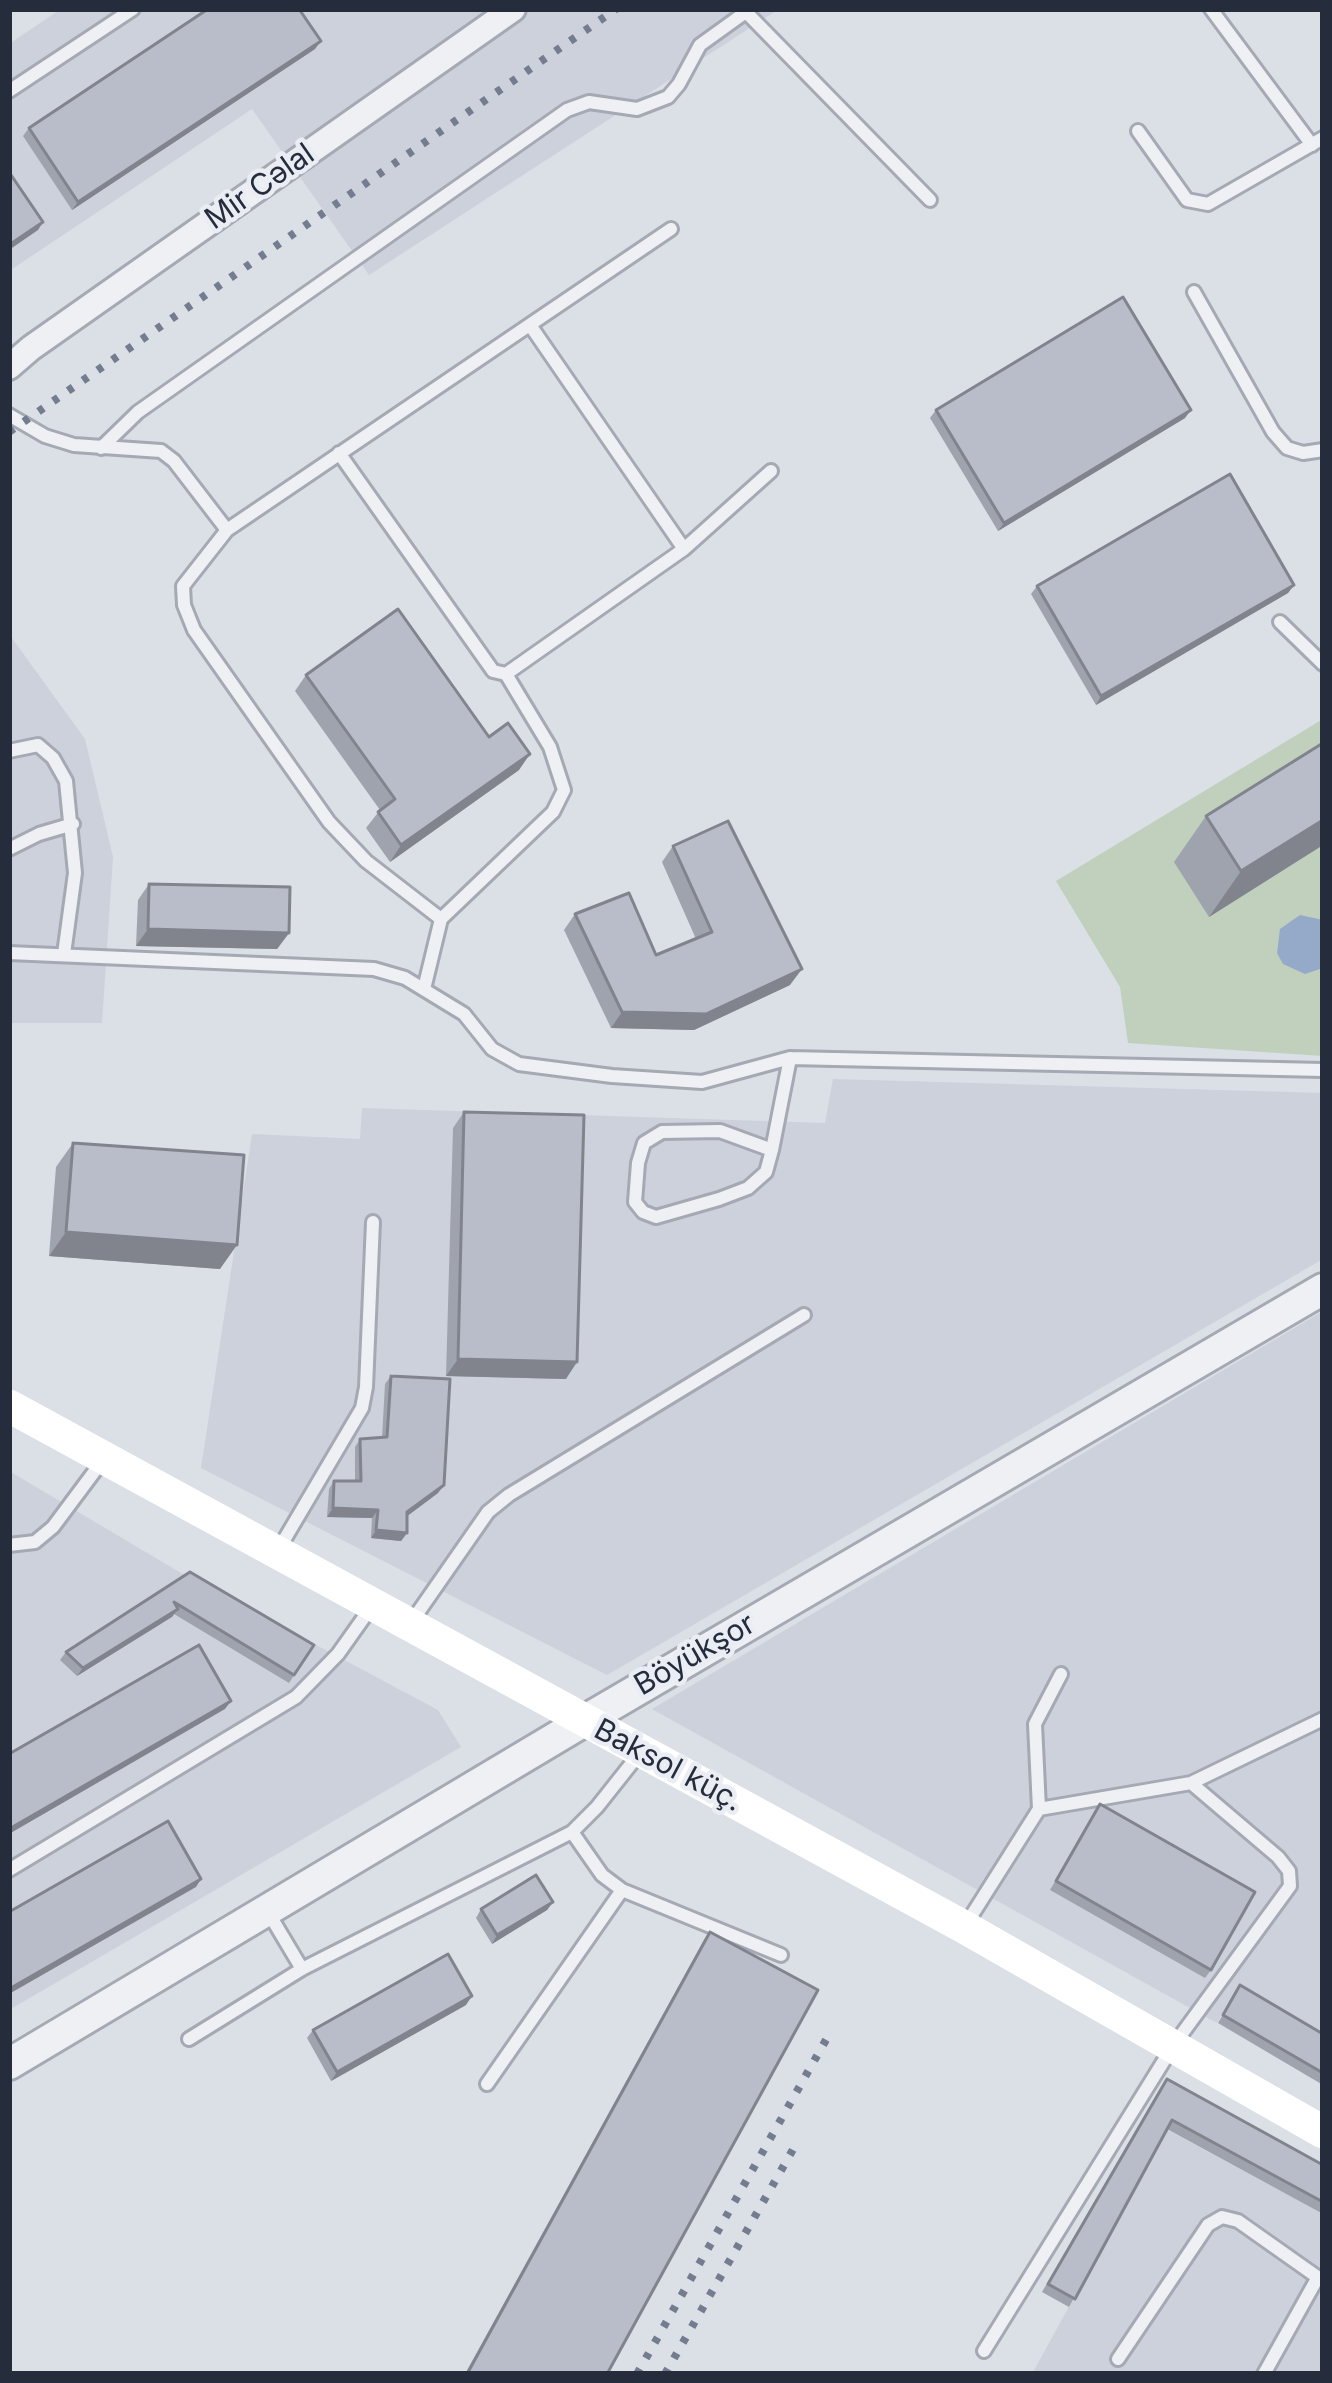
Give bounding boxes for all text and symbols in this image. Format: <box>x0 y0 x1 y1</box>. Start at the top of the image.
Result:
street label: Mir Cəlal <box>199 136 321 238</box>
street label: Böyükşor <box>628 1606 762 1704</box>
street label: Baksol küç. <box>588 1712 748 1820</box>

